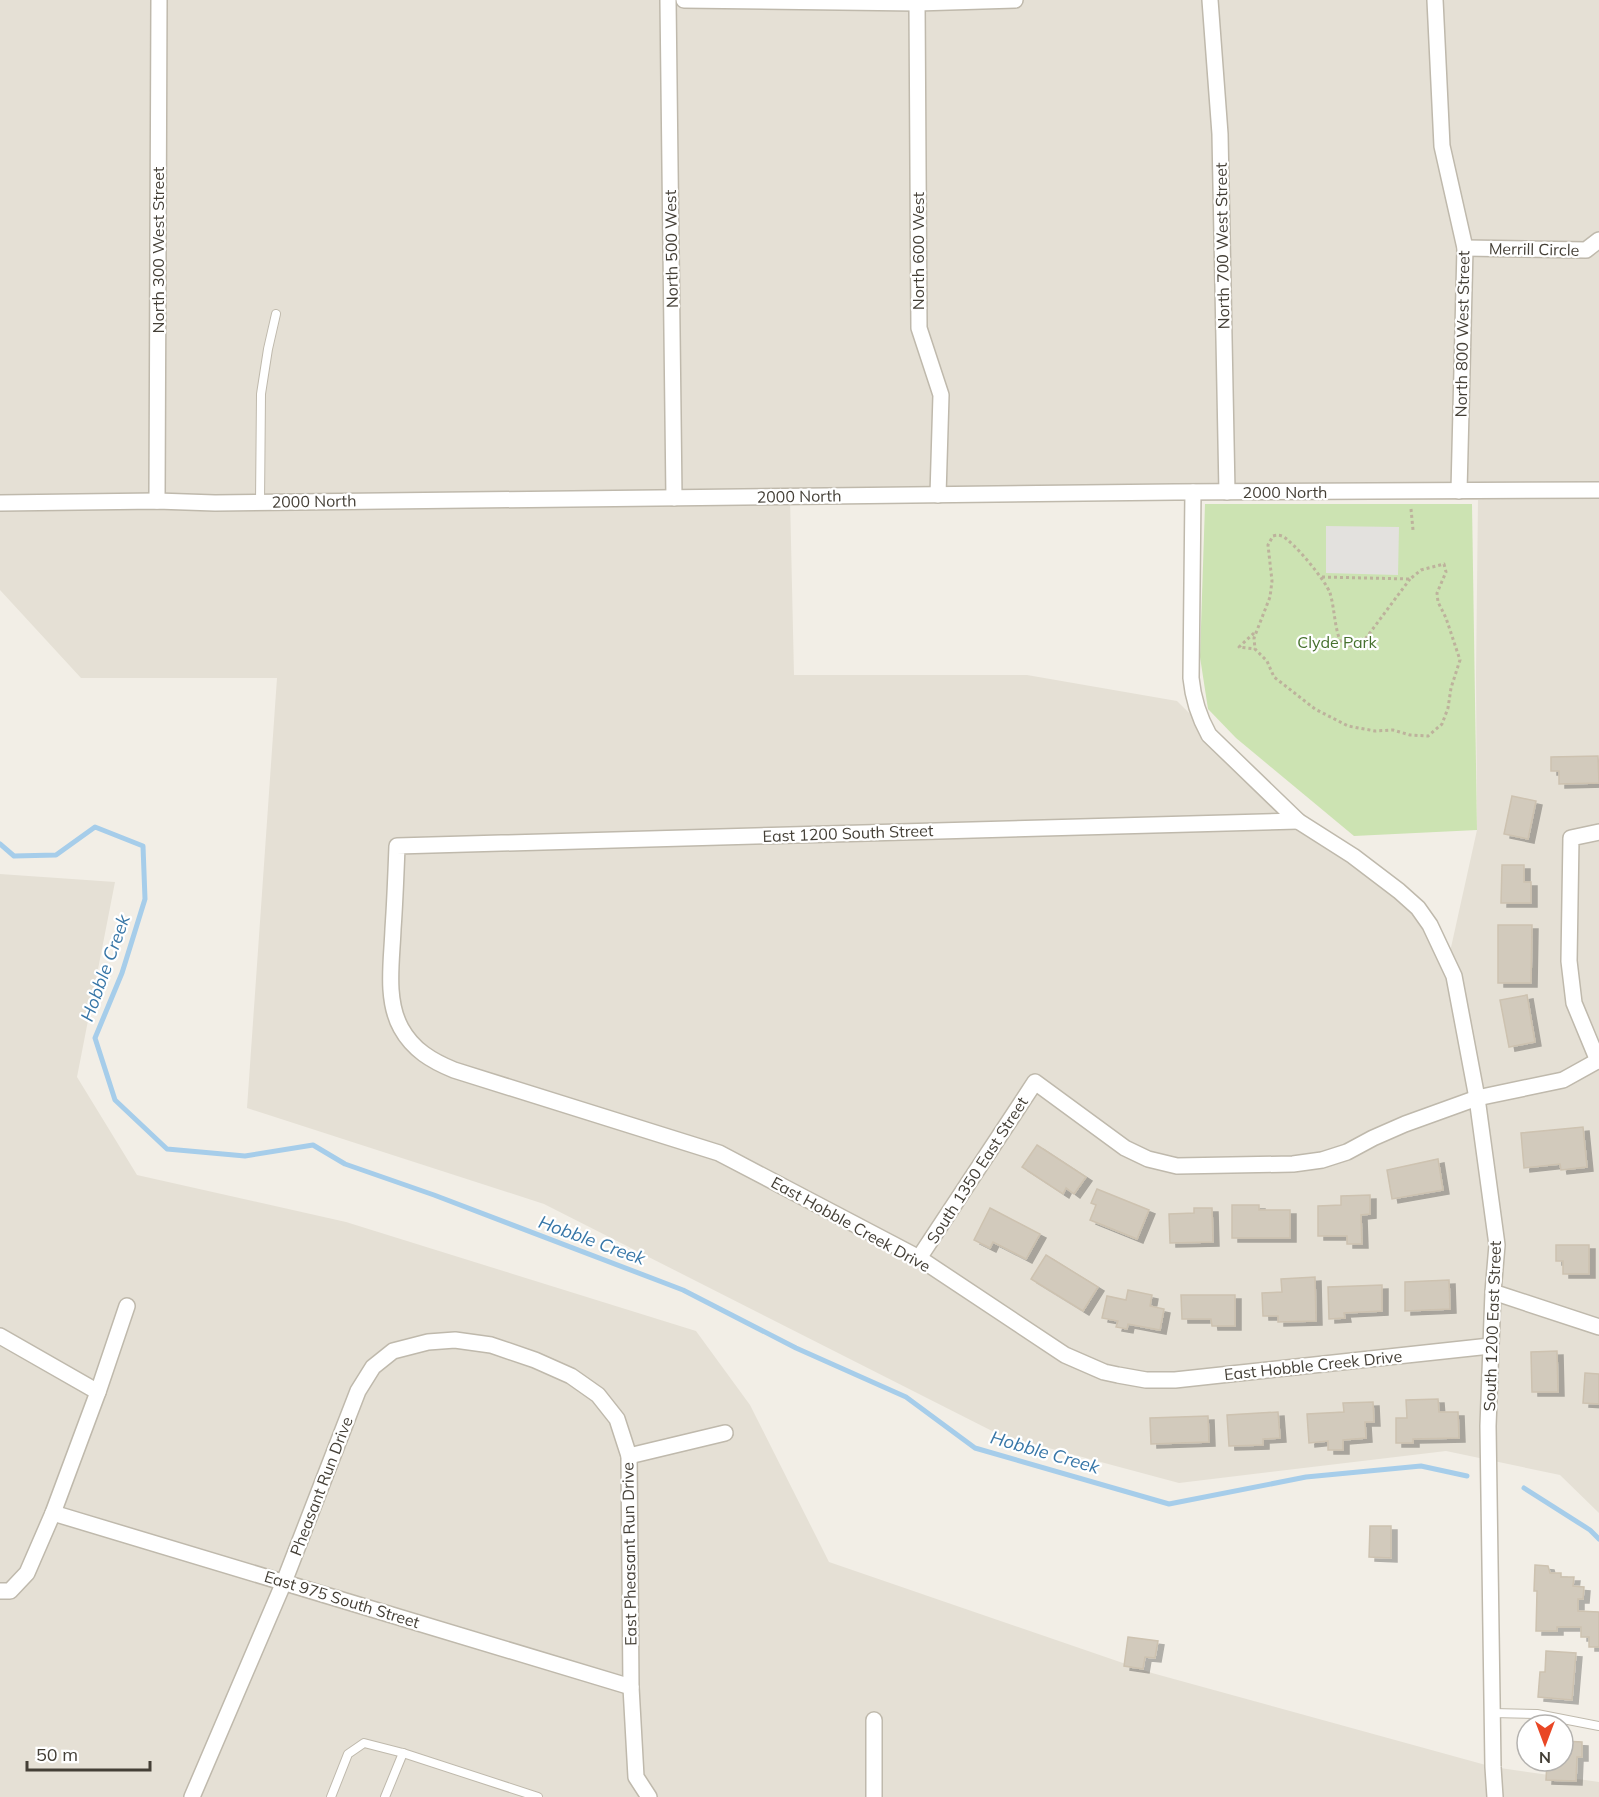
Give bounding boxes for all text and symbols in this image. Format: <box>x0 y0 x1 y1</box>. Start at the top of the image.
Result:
street label: North 700 West Street <box>1211 162 1233 330</box>
street label: North 300 West Street <box>148 166 168 333</box>
street label: North 500 West <box>660 189 682 308</box>
street label: North 600 West <box>908 191 928 310</box>
street label: Merrill Circle <box>1489 238 1579 260</box>
street label: North 800 West Street <box>1451 250 1473 418</box>
street label: 2000 North <box>1243 482 1327 502</box>
street label: 2000 North <box>756 485 842 507</box>
street label: 2000 North <box>271 490 357 512</box>
park label: Clyde Park <box>1297 632 1377 652</box>
street label: East 1200 South Street <box>762 820 934 846</box>
water label: Hobble Creek <box>75 911 135 1025</box>
street label: South 1350 East Street <box>922 1093 1032 1247</box>
street label: East Hobble Creek Drive <box>768 1172 934 1276</box>
water label: Hobble Creek <box>535 1210 649 1270</box>
street label: South 1200 East Street <box>1479 1240 1505 1412</box>
street label: East Hobble Creek Drive <box>1223 1346 1403 1384</box>
street label: Pheasant Run Drive <box>285 1414 357 1558</box>
water label: Hobble Creek <box>988 1426 1103 1479</box>
street label: East Pheasant Run Drive <box>617 1462 641 1646</box>
street label: East 975 South Street <box>262 1566 422 1632</box>
north arrow <box>1515 1713 1575 1773</box>
scale bar <box>27 1734 150 1772</box>
text: 50 m <box>36 1743 78 1766</box>
text: N <box>1539 1748 1551 1768</box>

